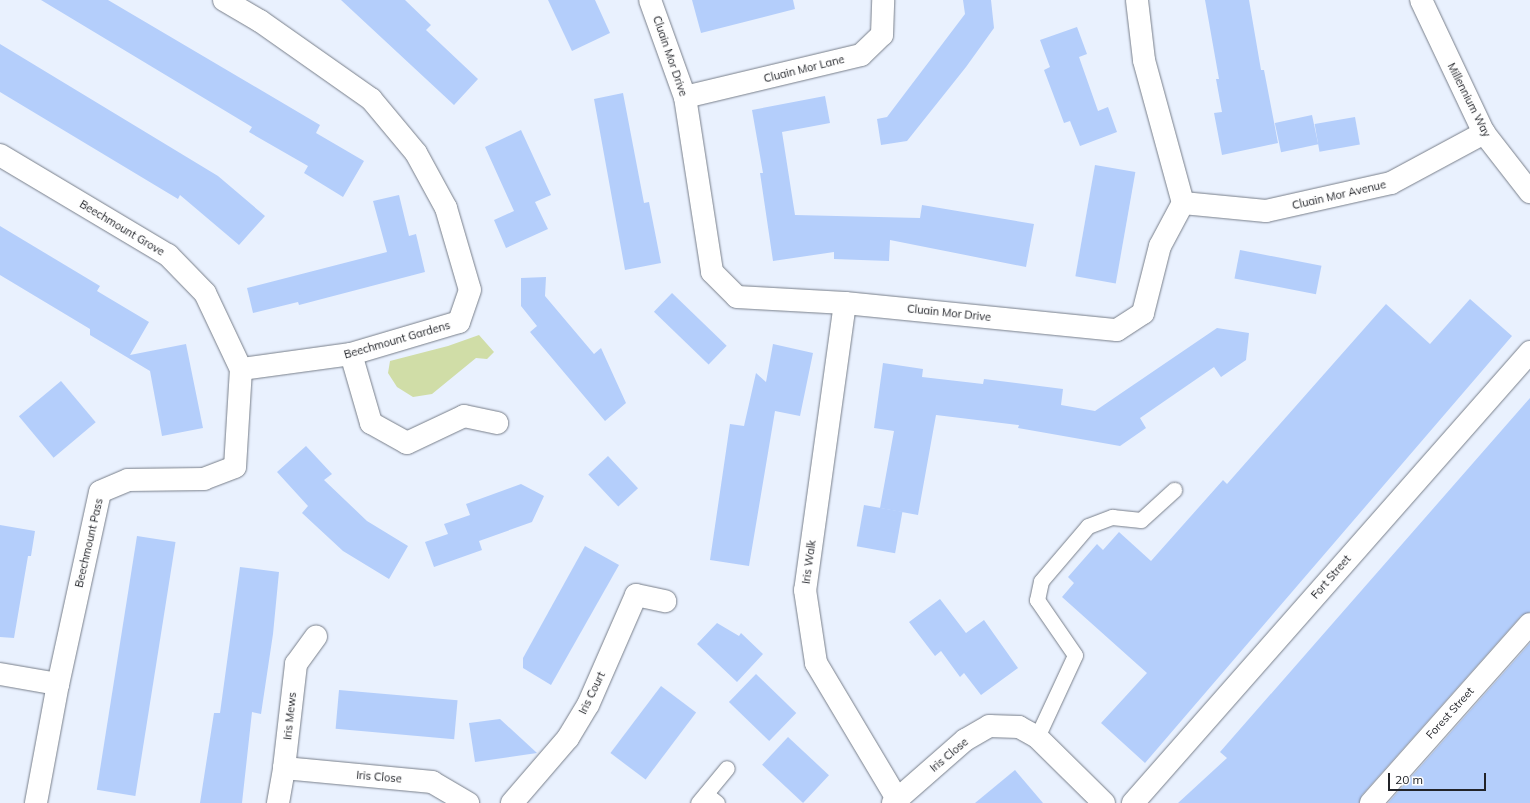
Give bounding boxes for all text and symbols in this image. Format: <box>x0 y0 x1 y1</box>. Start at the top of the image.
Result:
street label: Cluain Mor Drive <box>650 14 690 98</box>
street label: Cluain Mor Lane <box>762 53 846 85</box>
street label: Millennium Way <box>1445 61 1493 139</box>
street label: Cluain Mor Avenue <box>1291 178 1387 212</box>
street label: Beechmount Grove <box>77 197 167 259</box>
street label: Cluain Mor Drive <box>906 302 992 324</box>
street label: Beechmount Gardens <box>342 319 452 361</box>
street label: Beechmount Pass <box>72 497 106 589</box>
street label: Iris Walk <box>799 539 819 585</box>
street label: Fort Street <box>1308 552 1354 602</box>
street label: Iris Court <box>576 670 608 716</box>
street label: Forest Street <box>1423 685 1477 741</box>
street label: Iris Mews <box>281 691 299 741</box>
street label: Iris Close <box>927 735 971 775</box>
scale bar <box>1390 765 1488 791</box>
street label: Iris Close <box>356 768 402 786</box>
text: 20 m <box>1395 772 1423 787</box>

